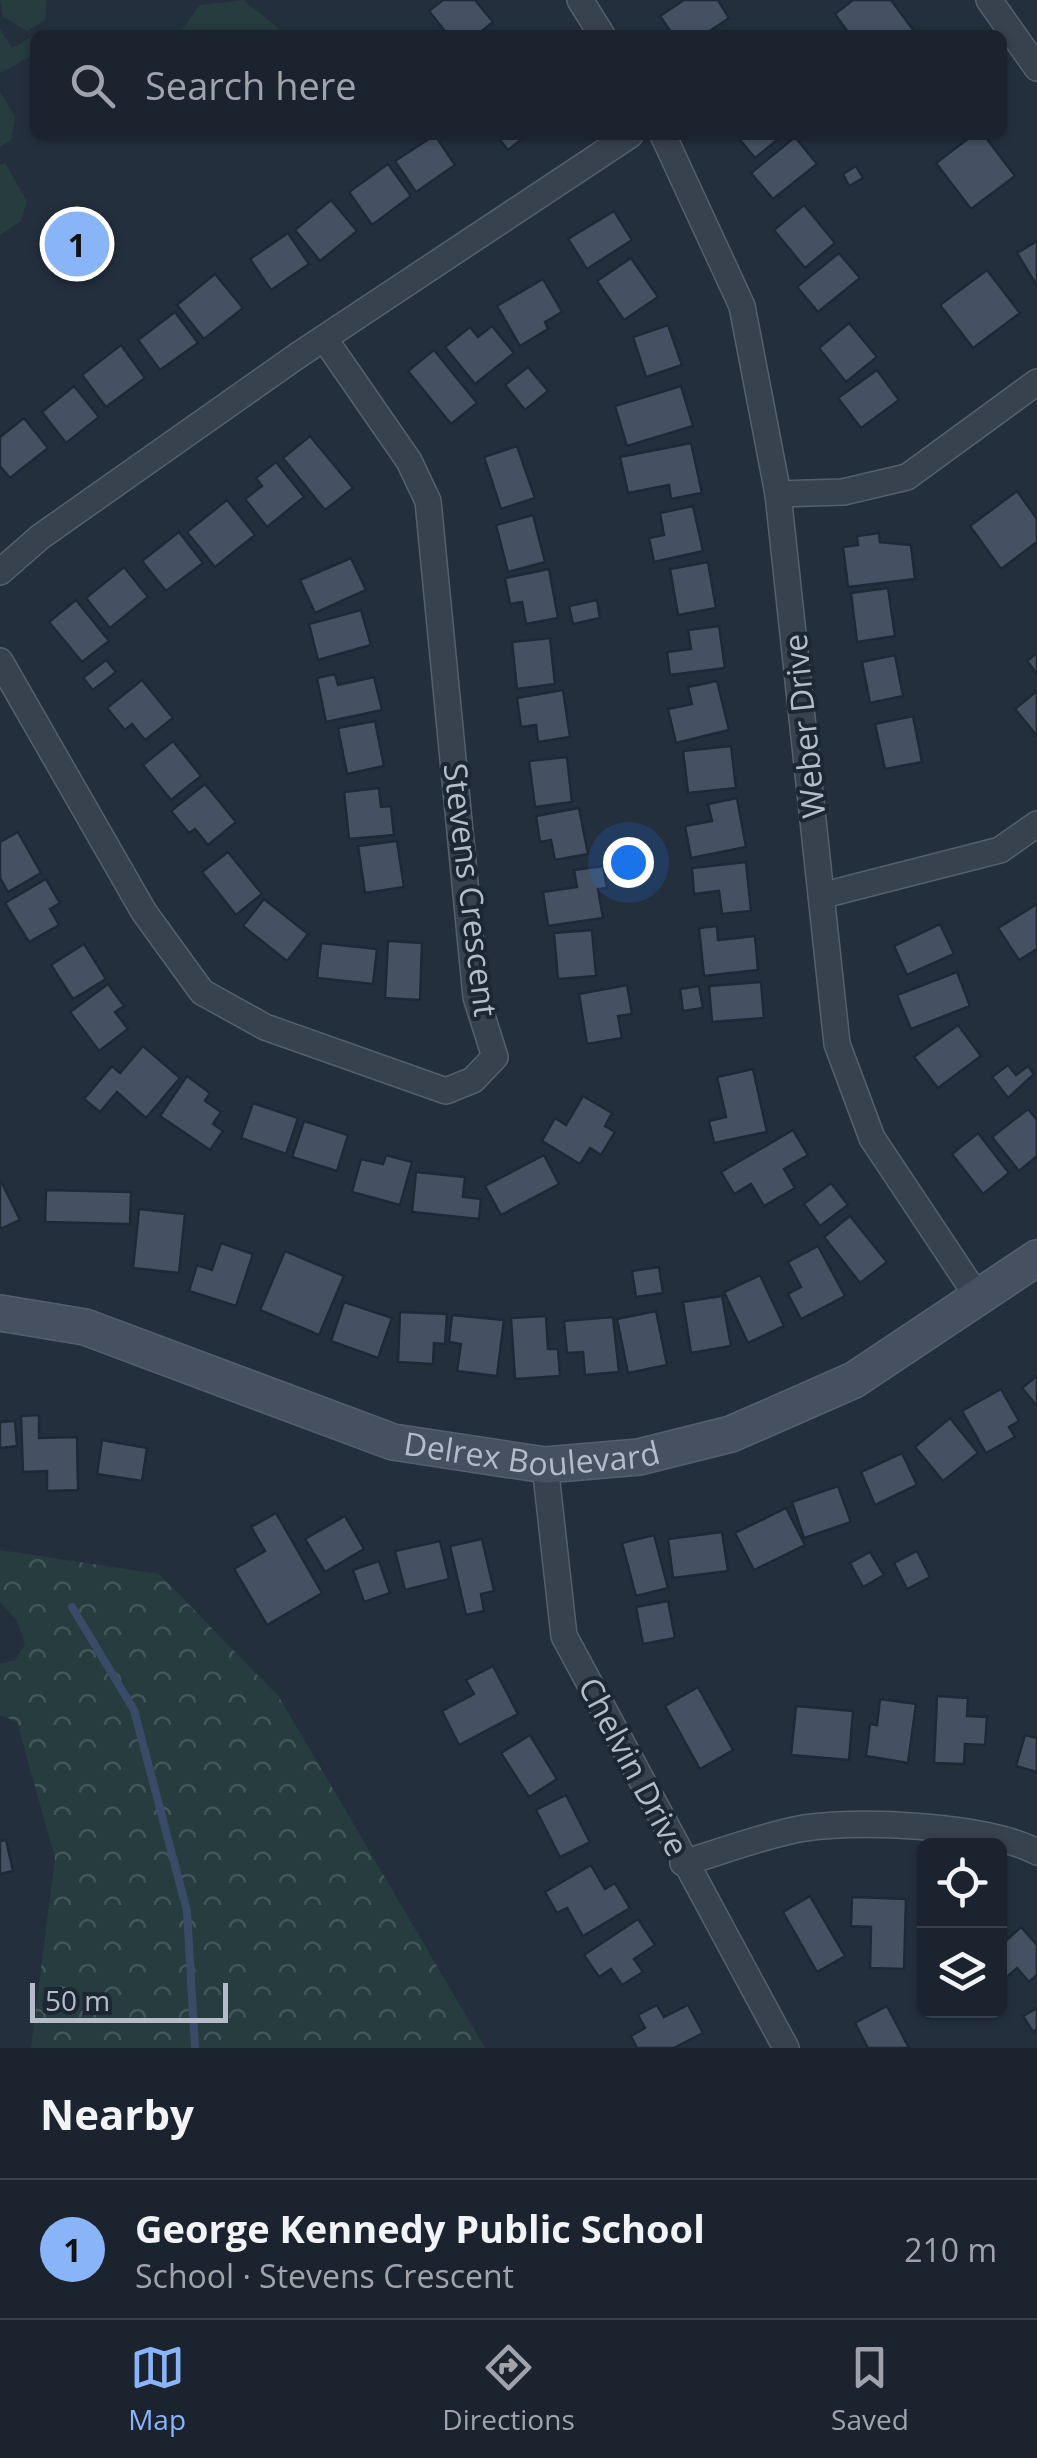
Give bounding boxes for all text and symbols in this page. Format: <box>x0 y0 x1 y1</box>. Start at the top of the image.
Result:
search box <box>30 30 1007 140</box>
icon: search <box>65 58 120 113</box>
text: Search here <box>145 59 357 111</box>
pin: 1 <box>44 206 110 282</box>
street label: Weber Drive <box>772 632 835 820</box>
street label: Stevens Crescent <box>435 761 508 1019</box>
your location <box>603 837 654 888</box>
street label: Delrex Boulevard <box>401 1421 664 1485</box>
street label: Chelvin Drive <box>569 1670 699 1863</box>
map controls <box>917 1838 1007 2018</box>
button: locate <box>917 1838 1007 1928</box>
button: layers <box>917 1928 1007 2018</box>
scale bar <box>30 1978 228 2022</box>
text: 50 m <box>45 1981 110 2019</box>
text: Nearby <box>40 2085 194 2142</box>
text: George Kennedy Public School <box>135 2202 705 2254</box>
text: 1 <box>63 2228 82 2271</box>
text: 210 m <box>904 2228 997 2271</box>
text: School · Stevens Crescent <box>135 2254 514 2297</box>
tab: Map <box>128 2340 186 2438</box>
tab: Directions <box>442 2340 575 2438</box>
tab: Saved <box>831 2340 909 2438</box>

